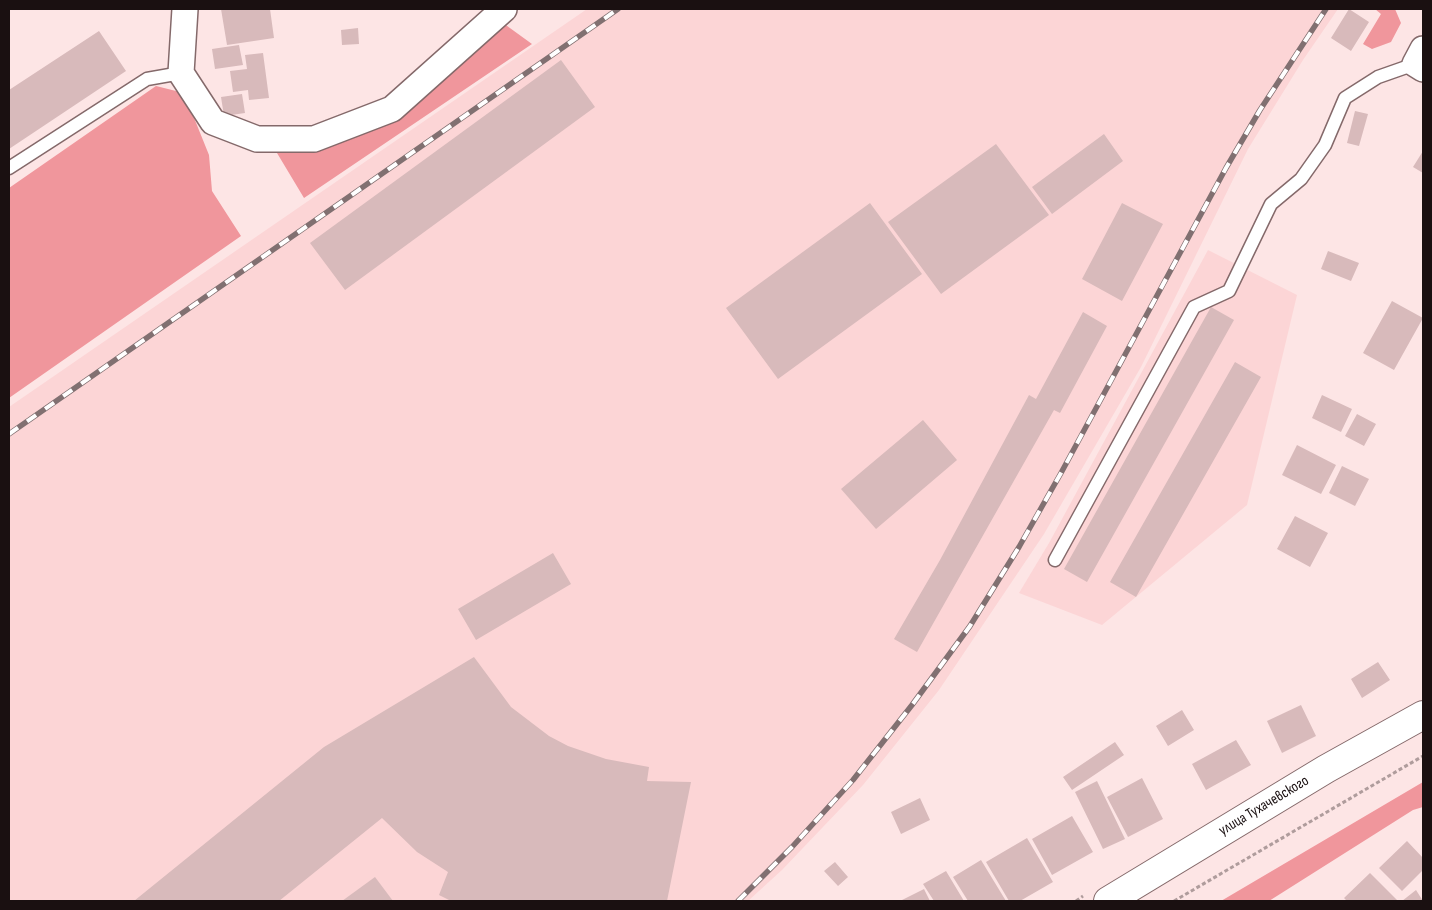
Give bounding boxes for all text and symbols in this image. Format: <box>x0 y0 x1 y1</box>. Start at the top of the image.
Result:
street label: улица Тухачевского <box>1216 772 1312 840</box>

